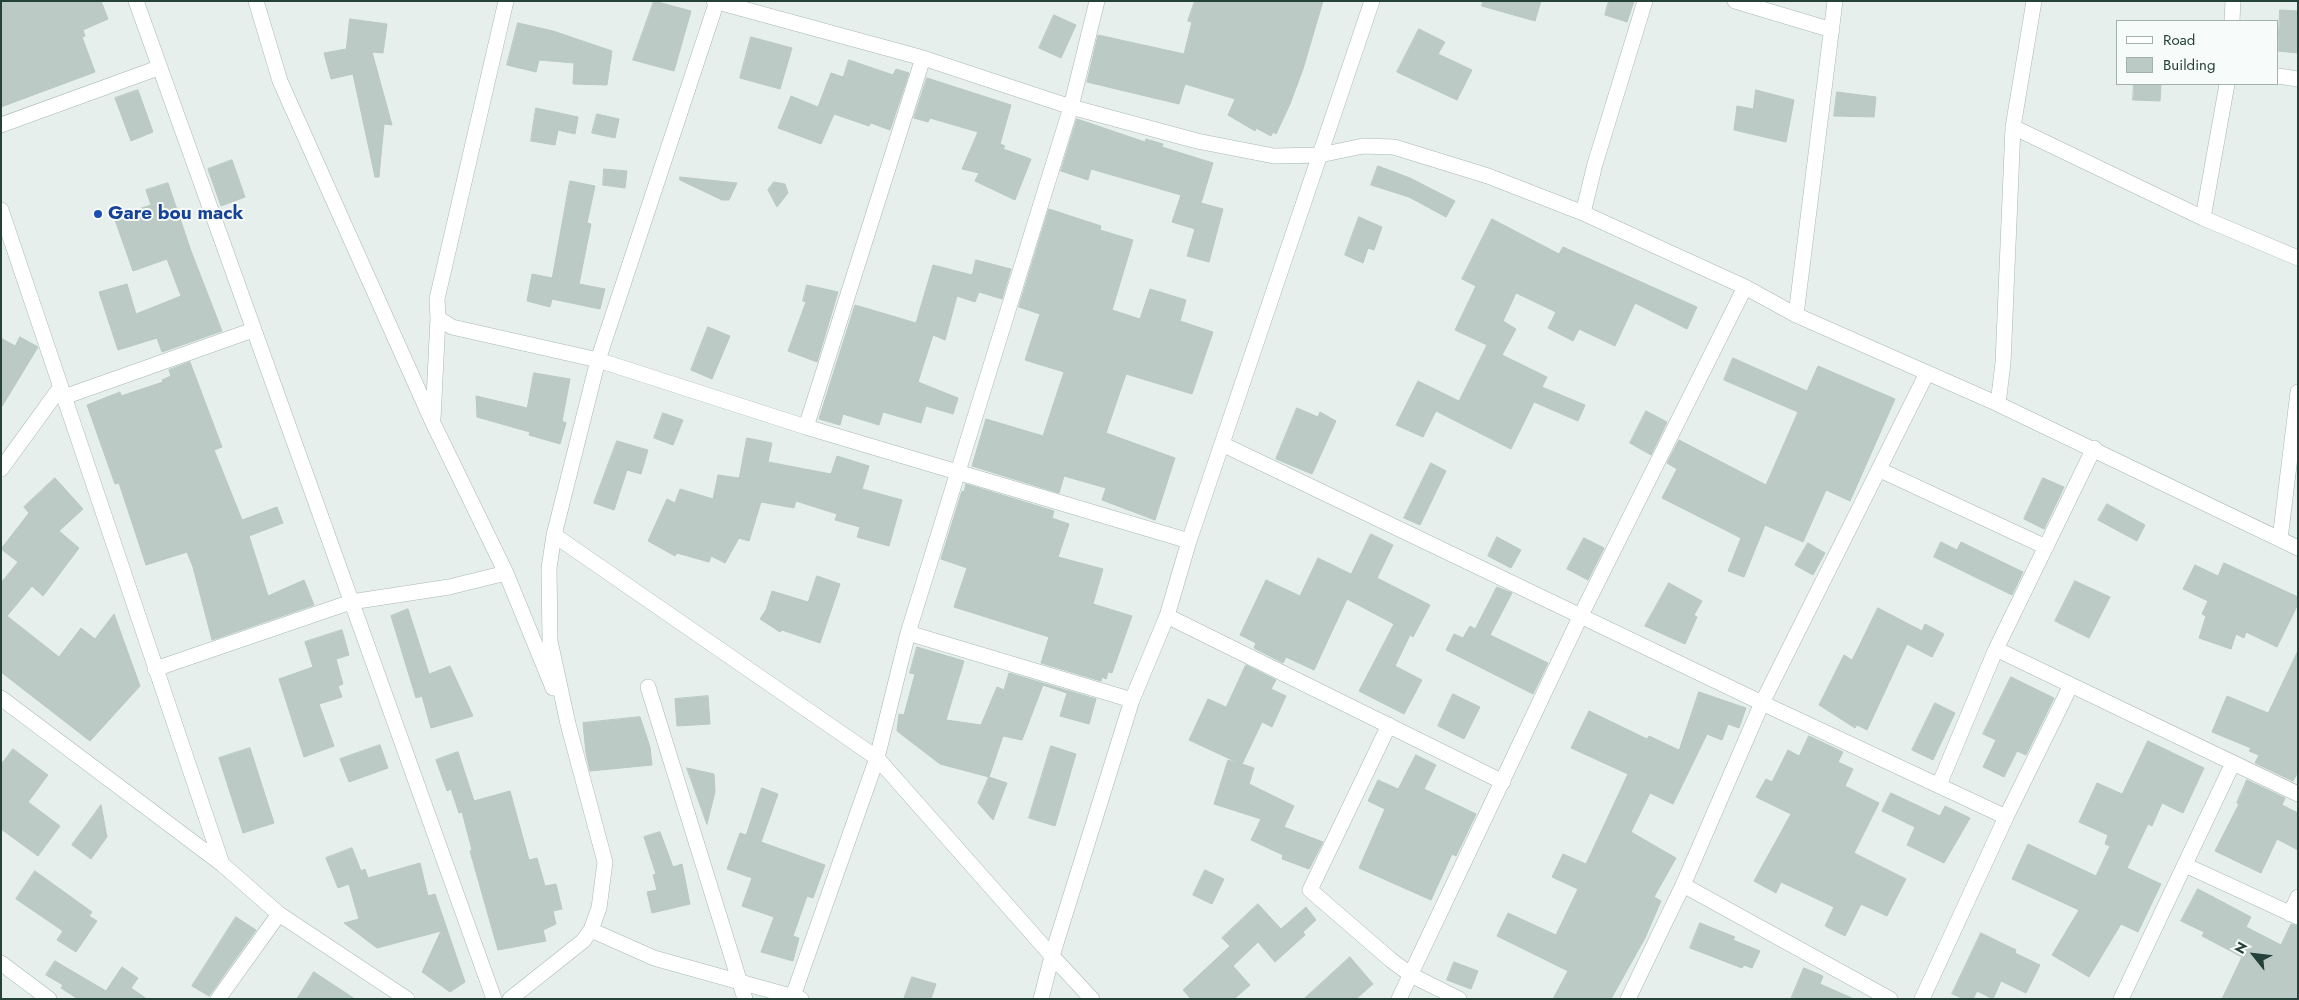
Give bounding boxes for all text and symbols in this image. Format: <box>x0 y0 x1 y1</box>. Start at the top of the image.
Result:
legend <box>2116 20 2279 85</box>
text: Road <box>2163 29 2195 51</box>
text: Building <box>2163 54 2215 76</box>
place label: Gare bou mack <box>108 203 244 225</box>
marker: Gare bou mack <box>92 208 104 220</box>
north arrow <box>2229 930 2279 980</box>
text: N <box>2229 938 2252 957</box>

